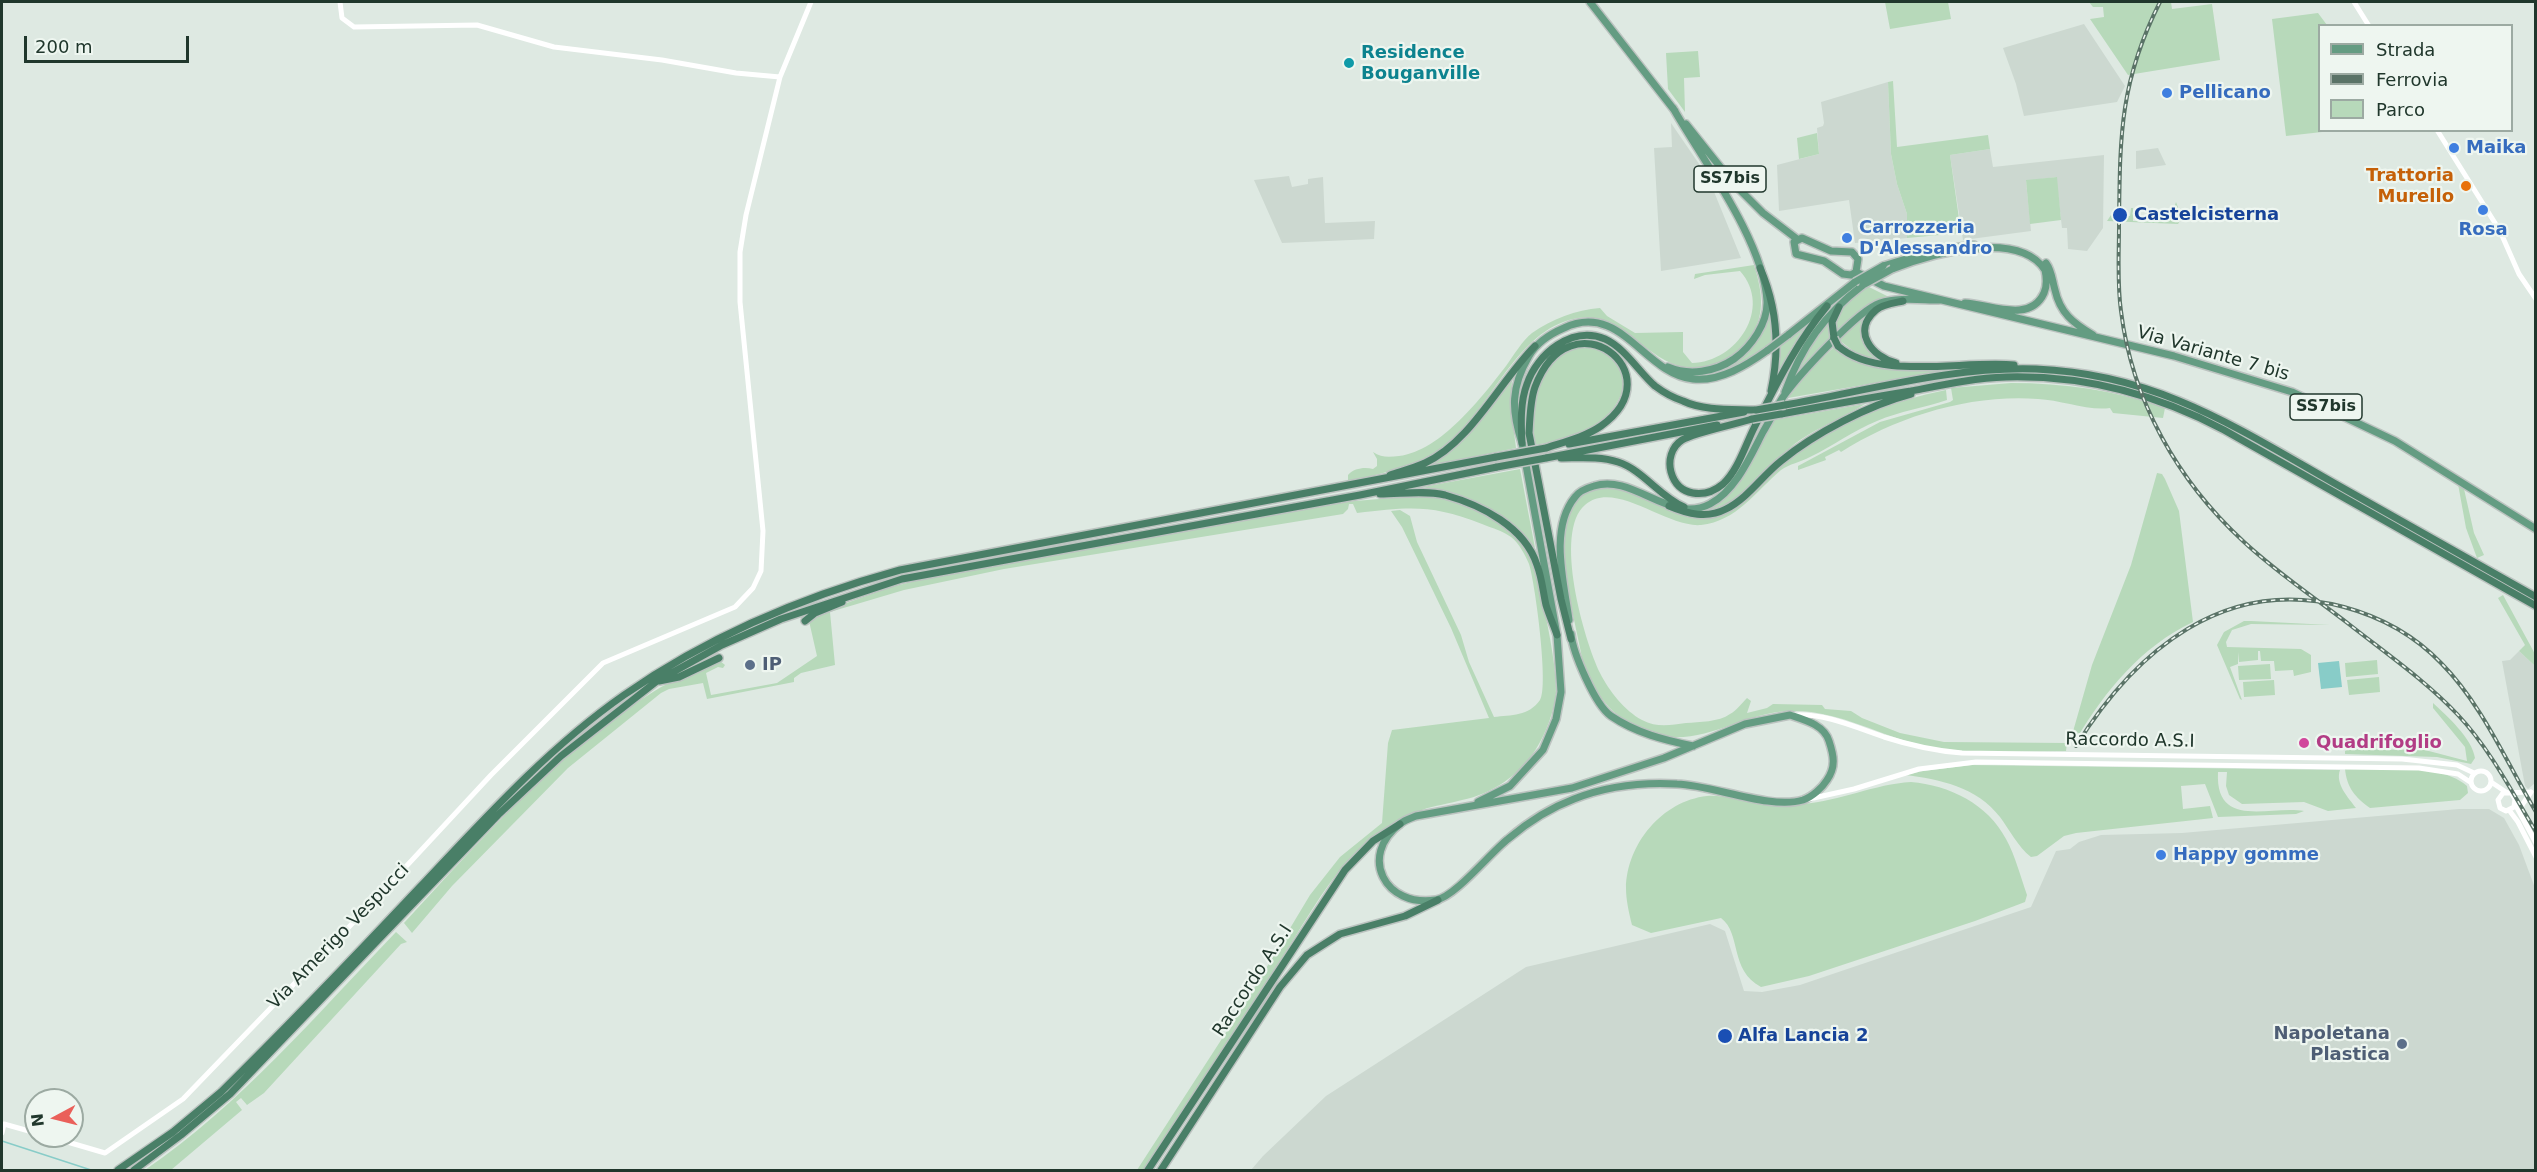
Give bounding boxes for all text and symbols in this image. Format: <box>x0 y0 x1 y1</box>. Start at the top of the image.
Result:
scale bar <box>27 24 192 62</box>
legend <box>2318 24 2513 132</box>
text: 200 m <box>35 36 93 57</box>
text: Strada <box>2376 39 2435 60</box>
place label: Residence Bouganville <box>1361 42 1480 84</box>
marker: Residence Bouganville <box>1342 56 1356 70</box>
text: Ferrovia <box>2376 69 2448 90</box>
place label: Pellicano <box>2179 82 2271 104</box>
marker: Pellicano <box>2160 86 2174 100</box>
text: Parco <box>2376 99 2425 120</box>
place label: Maika <box>2466 137 2526 159</box>
marker: Maika <box>2447 141 2461 155</box>
place label: Trattoria Murello <box>2366 165 2454 207</box>
road number: SS7bis <box>1694 166 1766 192</box>
marker: Trattoria Murello <box>2459 179 2473 193</box>
marker: Rosa <box>2476 203 2490 217</box>
place label: Castelcisterna <box>2134 204 2279 226</box>
marker: Castelcisterna <box>2111 206 2129 224</box>
place label: Carrozzeria D'Alessandro <box>1859 217 1992 260</box>
place label: Rosa <box>2458 219 2508 241</box>
marker: Carrozzeria D'Alessandro <box>1840 231 1854 245</box>
street label: Via Variante 7 bis <box>2134 322 2292 386</box>
road number: SS7bis <box>2290 394 2362 420</box>
place label: IP <box>762 654 782 676</box>
marker: IP <box>743 658 757 672</box>
street label: Raccordo A.S.I <box>2065 729 2195 753</box>
place label: Quadrifoglio <box>2316 732 2442 754</box>
marker: Quadrifoglio <box>2297 736 2311 750</box>
place label: Happy gomme <box>2173 844 2319 866</box>
marker: Happy gomme <box>2154 848 2168 862</box>
street label: Via Amerigo Vespucci <box>264 860 414 1014</box>
street label: Raccordo A.S.I <box>1209 921 1297 1041</box>
place label: Napoletana Plastica <box>2273 1023 2390 1066</box>
place label: Alfa Lancia 2 <box>1738 1025 1869 1047</box>
marker: Alfa Lancia 2 <box>1716 1027 1734 1045</box>
marker: Napoletana Plastica <box>2395 1037 2409 1051</box>
north arrow <box>24 1088 84 1148</box>
text: N <box>27 1112 48 1128</box>

